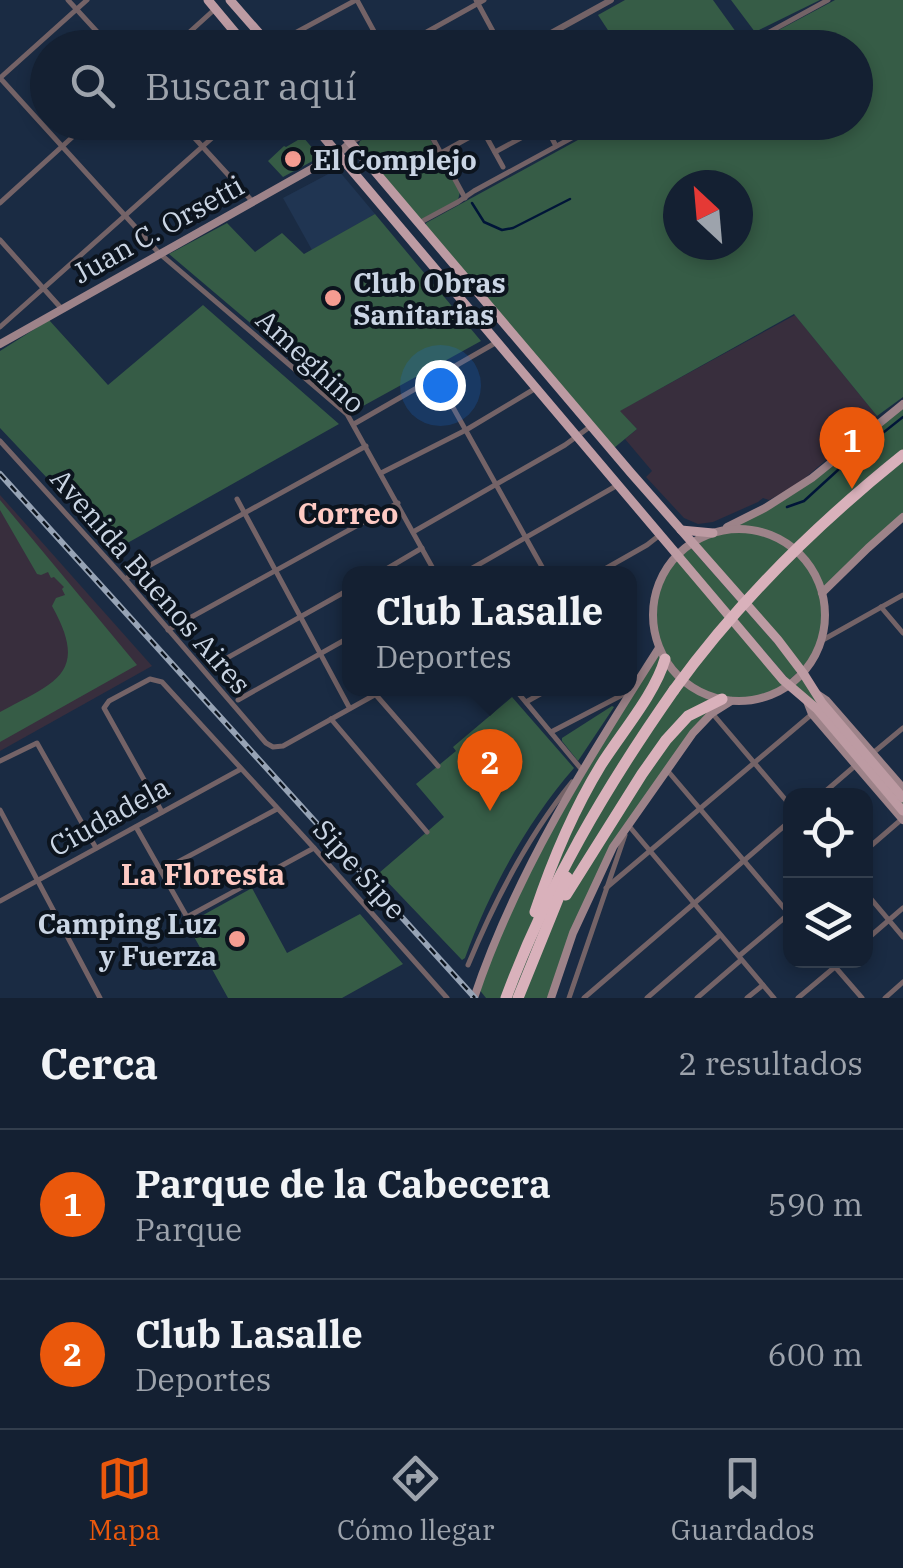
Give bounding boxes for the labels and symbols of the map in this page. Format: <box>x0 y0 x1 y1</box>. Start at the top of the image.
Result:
place label: El Complejo <box>313 141 477 178</box>
marker: El Complejo <box>282 148 304 170</box>
street label: Juan C. Orsetti <box>66 167 250 291</box>
north arrow <box>663 170 753 260</box>
place label: Club Obras Sanitarias <box>353 264 506 333</box>
marker: Club Obras Sanitarias <box>322 287 344 309</box>
street label: Ameghino <box>249 301 373 421</box>
your location <box>415 360 466 411</box>
pin: 1 <box>820 406 884 489</box>
street label: Avenida Buenos Aires <box>43 460 259 702</box>
district label: Correo <box>297 493 399 532</box>
pin: 2 <box>458 728 522 811</box>
street label: Ciudadela <box>42 768 176 864</box>
street label: Sipe Sipe <box>305 811 415 927</box>
district label: La Floresta <box>121 854 285 893</box>
place label: Camping Luz y Fuerza <box>37 905 217 974</box>
marker: Camping Luz y Fuerza <box>226 928 248 950</box>

